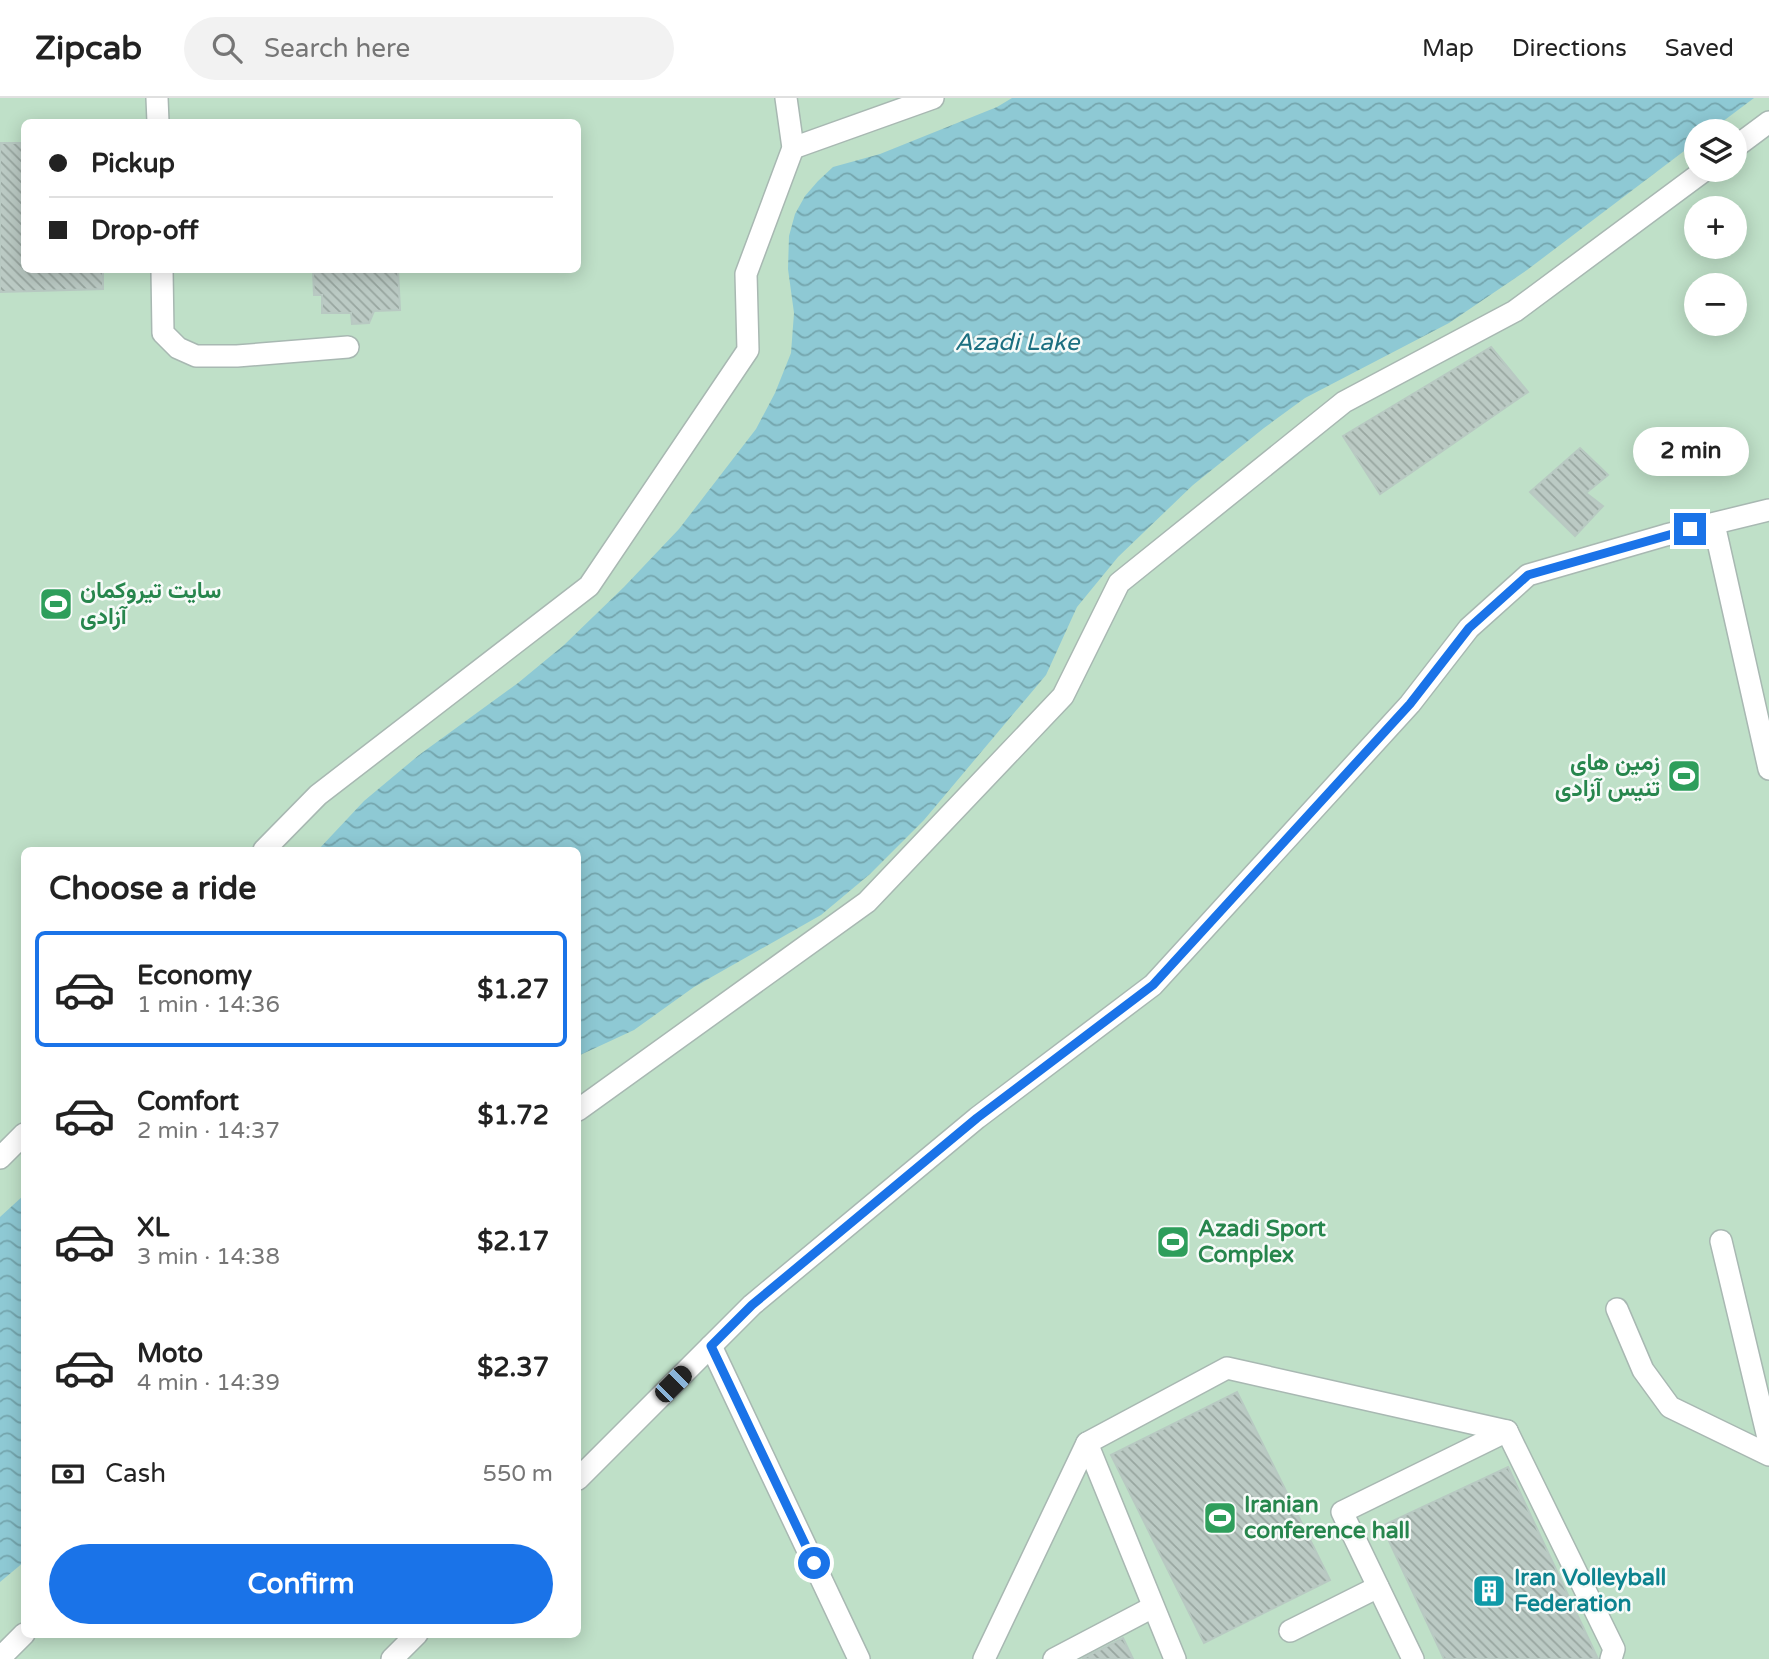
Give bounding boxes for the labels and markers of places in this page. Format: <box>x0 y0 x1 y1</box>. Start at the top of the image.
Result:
place label: سایت تیروکمان آزادی <box>80 577 221 631</box>
sports icon: سایت تیروکمان آزادی <box>37 585 75 623</box>
place label: زمین های تنیس آزادی <box>1555 749 1660 803</box>
sports icon: زمین های تنیس آزادی <box>1665 757 1703 795</box>
place label: Azadi Sport Complex <box>1198 1215 1326 1269</box>
sports icon: Azadi Sport Complex <box>1154 1223 1192 1261</box>
place label: Iranian conference hall <box>1244 1491 1410 1545</box>
sports icon: Iranian conference hall <box>1201 1499 1239 1537</box>
place label: Iran Volleyball Federation <box>1514 1564 1666 1618</box>
building icon: Iran Volleyball Federation <box>1470 1572 1508 1610</box>

